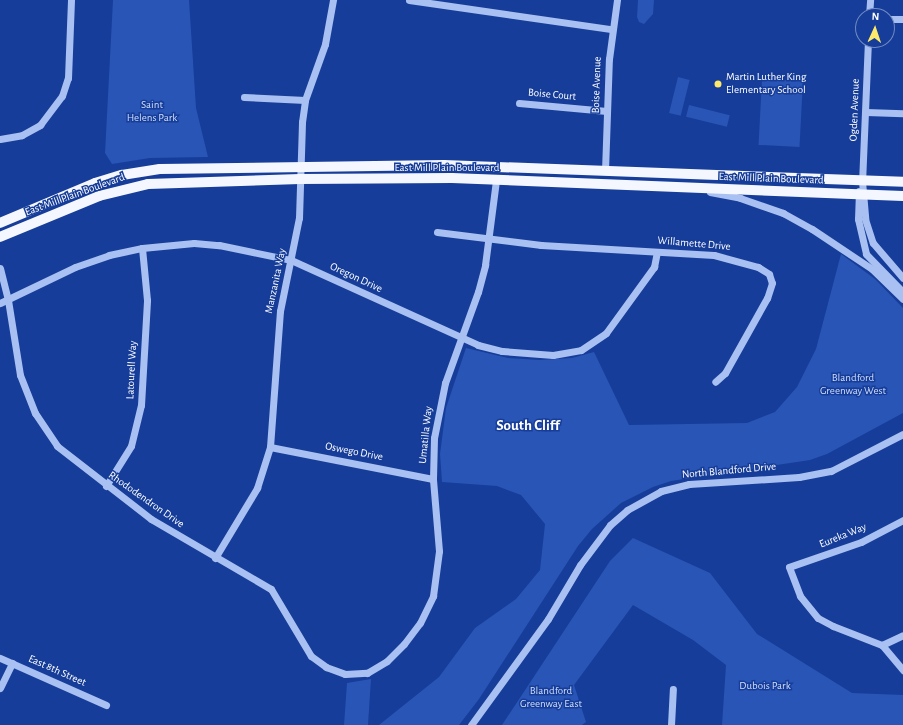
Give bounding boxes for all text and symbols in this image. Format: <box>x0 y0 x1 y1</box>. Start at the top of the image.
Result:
north arrow <box>855 8 895 48</box>
text: N <box>871 11 880 22</box>
street label: Boise Avenue <box>589 56 605 114</box>
place label: Martin Luther King Elementary School <box>726 71 806 97</box>
street label: Ogden Avenue <box>847 78 863 142</box>
marker: Martin Luther King Elementary School <box>713 79 723 89</box>
street label: Boise Court <box>527 86 577 104</box>
park label: Saint Helens Park <box>127 99 177 125</box>
street label: East Mill Plain Boulevard <box>394 161 500 175</box>
street label: East Mill Plain Boulevard <box>23 171 127 219</box>
street label: East Mill Plain Boulevard <box>718 171 824 187</box>
street label: Willamette Drive <box>657 234 731 254</box>
street label: Manzanita Way <box>263 247 289 315</box>
street label: Oregon Drive <box>328 260 384 296</box>
street label: Latourell Way <box>124 340 140 400</box>
park label: Blandford Greenway West <box>820 372 886 398</box>
street label: Umatilla Way <box>416 406 436 464</box>
district label: South Cliff <box>496 417 560 435</box>
street label: Oswego Drive <box>324 440 384 464</box>
street label: North Blandford Drive <box>681 460 777 482</box>
street label: Rhododendron Drive <box>106 469 186 531</box>
street label: Eureka Way <box>817 521 869 551</box>
street label: East 8th Street <box>26 652 88 690</box>
park label: Dubois Park <box>739 679 791 693</box>
park label: Blandford Greenway East <box>520 685 582 711</box>

